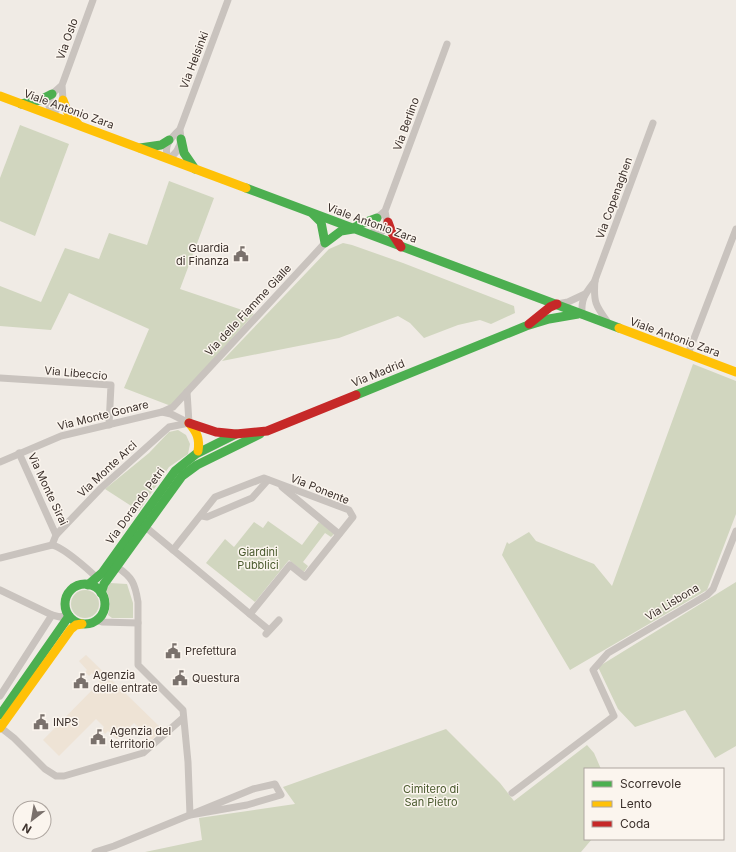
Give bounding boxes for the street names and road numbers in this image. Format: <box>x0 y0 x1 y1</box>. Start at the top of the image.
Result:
street label: Via Oslo <box>53 16 81 62</box>
street label: Via Helsinki <box>177 29 211 91</box>
street label: Viale Antonio Zara <box>22 86 116 132</box>
street label: Via Berlino <box>390 95 422 153</box>
street label: Via Copenaghen <box>593 155 635 241</box>
street label: Viale Antonio Zara <box>325 200 419 246</box>
street label: Via delle Fiamme Gialle <box>202 261 294 359</box>
street label: Viale Antonio Zara <box>628 314 722 360</box>
street label: Via Madrid <box>349 356 407 390</box>
street label: Via Libeccio <box>44 363 109 383</box>
street label: Via Monte Gonare <box>56 397 150 433</box>
street label: Via Monte Arci <box>74 438 140 500</box>
street label: Via Monte Sirai <box>25 451 71 527</box>
street label: Via Dorando Petri <box>103 465 167 547</box>
street label: Via Ponente <box>288 471 352 507</box>
street label: Via Lisbona <box>643 580 701 624</box>

